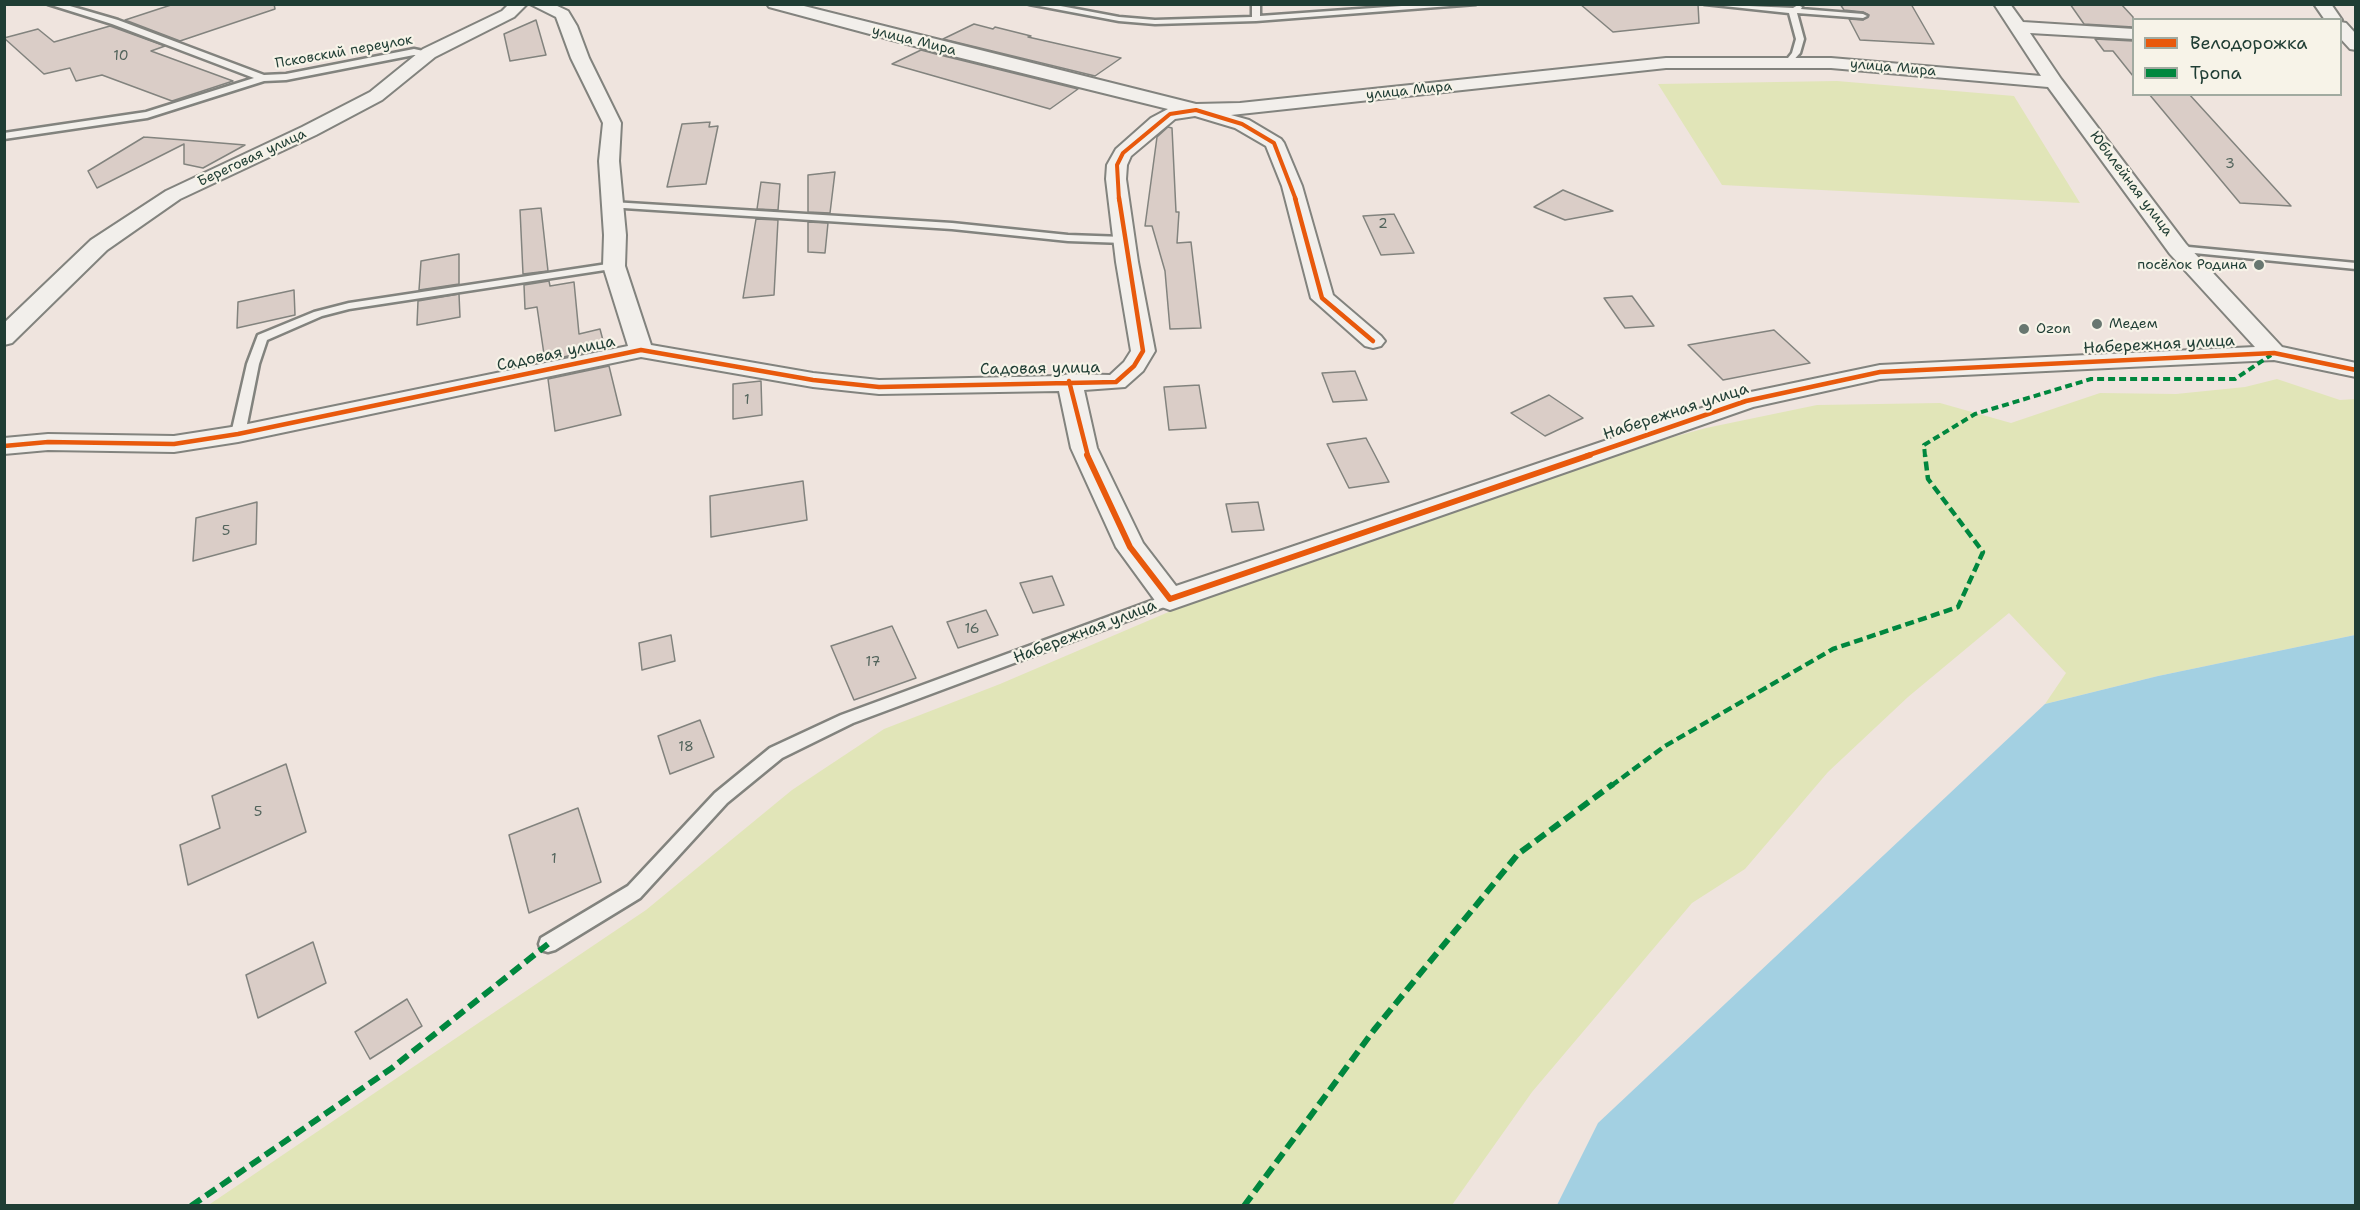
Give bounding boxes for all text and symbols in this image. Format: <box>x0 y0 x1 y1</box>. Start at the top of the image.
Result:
legend <box>2132 18 2342 96</box>
street label: улица Мира <box>870 22 958 60</box>
text: Велодорожка <box>2190 31 2308 55</box>
street label: Псковский переулок <box>274 32 414 72</box>
house number: 10 <box>113 48 129 64</box>
street label: улица Мира <box>1849 56 1937 80</box>
text: Тропа <box>2190 61 2242 85</box>
street label: улица Мира <box>1365 78 1453 104</box>
street label: Береговая улица <box>195 126 309 190</box>
street label: Юбилейная улица <box>2086 128 2176 240</box>
house number: 3 <box>2225 156 2235 172</box>
house number: 2 <box>1378 216 1388 232</box>
place label: посёлок Родина <box>2137 257 2247 273</box>
marker: посёлок Родина <box>2252 258 2266 272</box>
place label: Медем <box>2109 316 2158 332</box>
marker: Медем <box>2090 317 2104 331</box>
place label: Ozon <box>2036 321 2071 337</box>
marker: Ozon <box>2017 322 2031 336</box>
street label: Набережная улица <box>2083 331 2235 359</box>
street label: Садовая улица <box>495 332 617 376</box>
street label: Садовая улица <box>980 358 1100 380</box>
street label: Набережная улица <box>1601 379 1751 445</box>
house number: 1 <box>744 392 750 408</box>
house number: 5 <box>222 523 230 539</box>
street label: Набережная улица <box>1011 596 1159 668</box>
house number: 16 <box>964 621 980 637</box>
house number: 17 <box>866 654 880 670</box>
house number: 18 <box>678 739 694 755</box>
house number: 5 <box>254 804 262 820</box>
house number: 1 <box>551 851 557 867</box>

